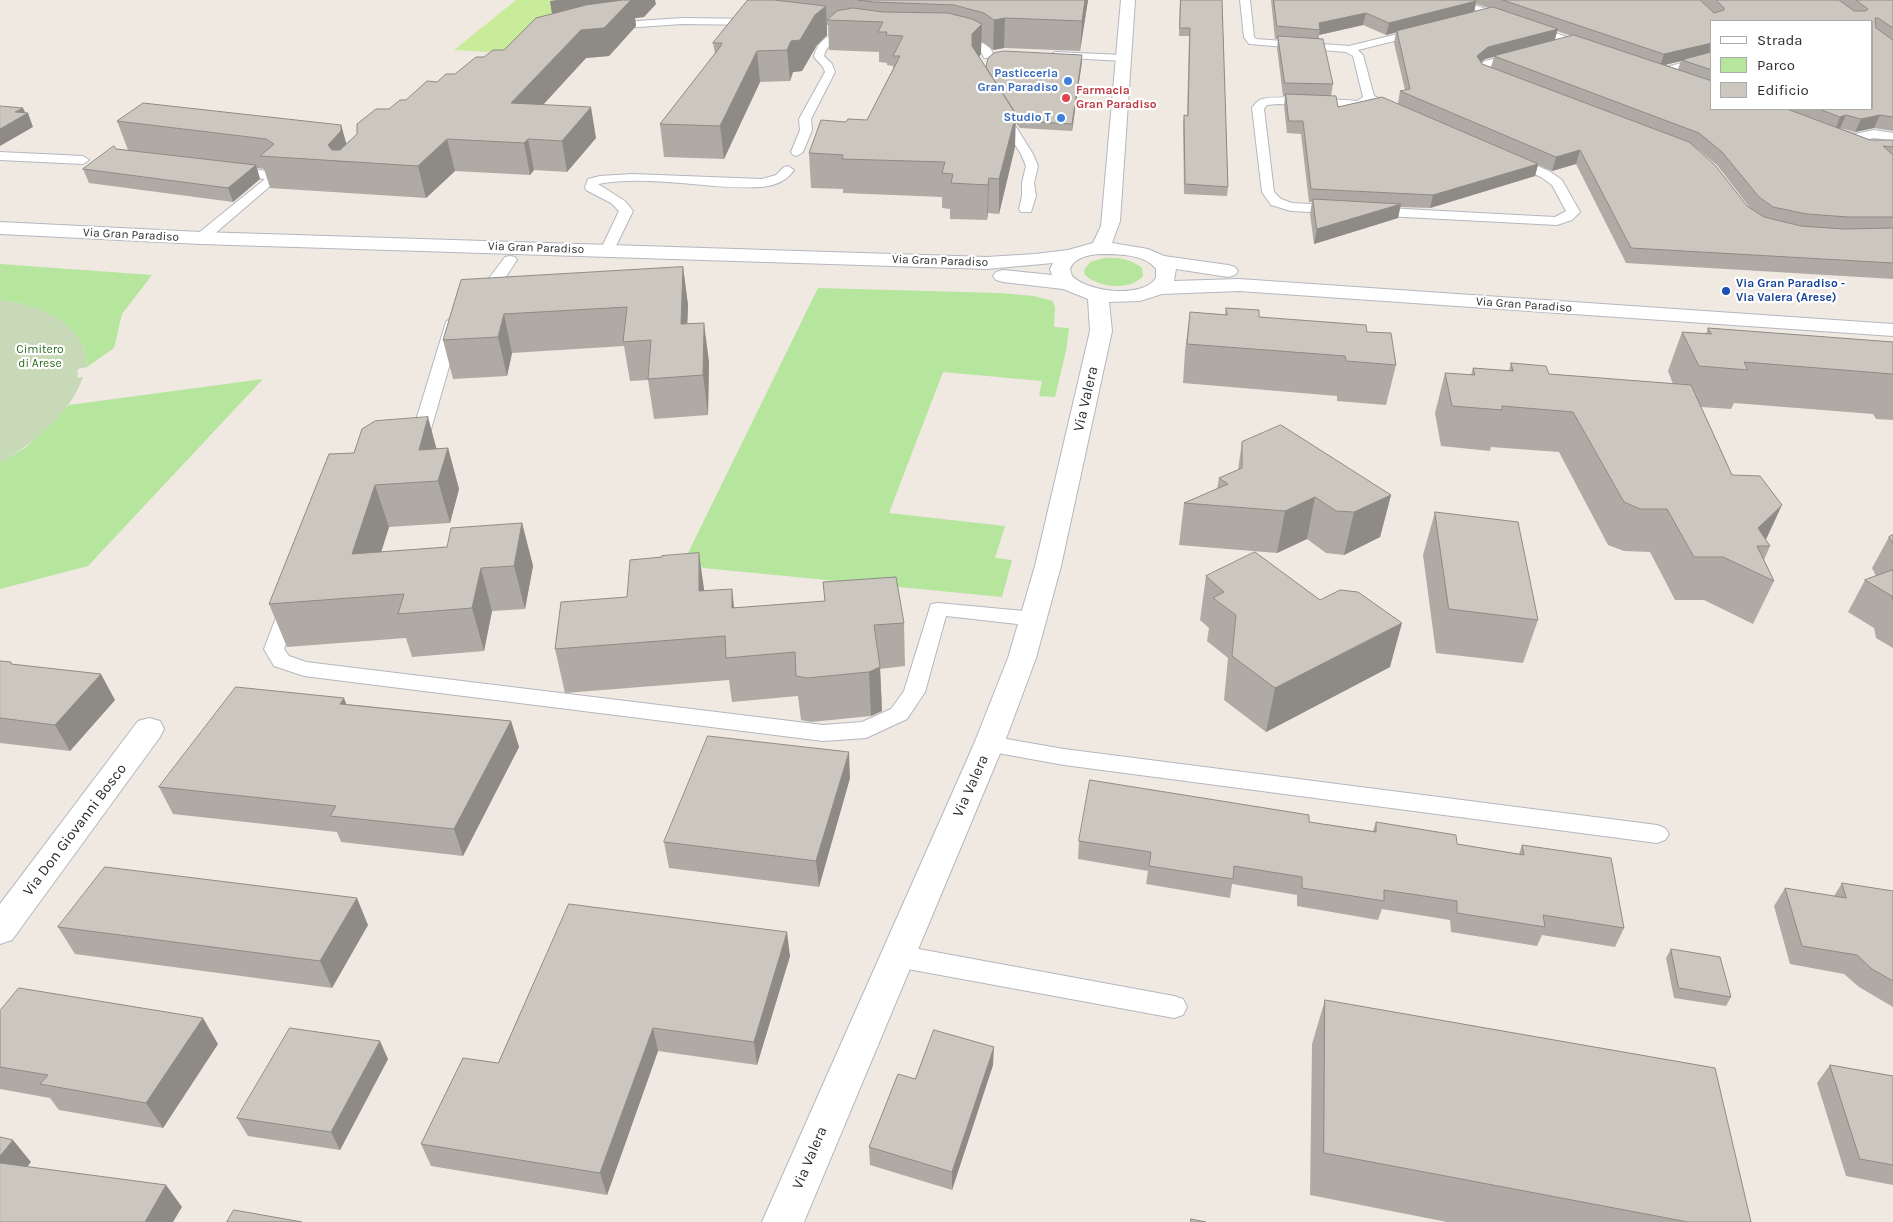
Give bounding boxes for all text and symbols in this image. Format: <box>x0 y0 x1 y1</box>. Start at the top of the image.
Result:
legend <box>1710 20 1873 110</box>
text: Strada <box>1757 31 1803 49</box>
text: Parco <box>1757 56 1795 74</box>
place label: Pasticceria Gran Paradiso <box>977 67 1058 95</box>
marker: Pasticceria Gran Paradiso <box>1062 75 1074 87</box>
text: Edificio <box>1757 81 1809 99</box>
place label: Farmacia Gran Paradiso <box>1076 84 1157 112</box>
marker: Farmacia Gran Paradiso <box>1060 92 1072 104</box>
place label: Studio T <box>1004 111 1051 125</box>
marker: Studio T <box>1055 112 1067 124</box>
street label: Via Gran Paradiso <box>83 225 179 245</box>
street label: Via Gran Paradiso <box>488 239 584 257</box>
street label: Via Gran Paradiso <box>892 252 988 270</box>
place label: Via Gran Paradiso - Via Valera (Arese) <box>1736 277 1845 305</box>
marker: Via Gran Paradiso - Via Valera (Arese) <box>1720 285 1732 297</box>
street label: Via Gran Paradiso <box>1475 294 1573 316</box>
park label: Cimitero di Arese <box>16 343 64 371</box>
street label: Via Valera <box>1070 365 1102 433</box>
street label: Via Valera <box>949 752 993 820</box>
street label: Via Don Giovanni Bosco <box>19 760 131 900</box>
street label: Via Valera <box>789 1124 831 1192</box>

